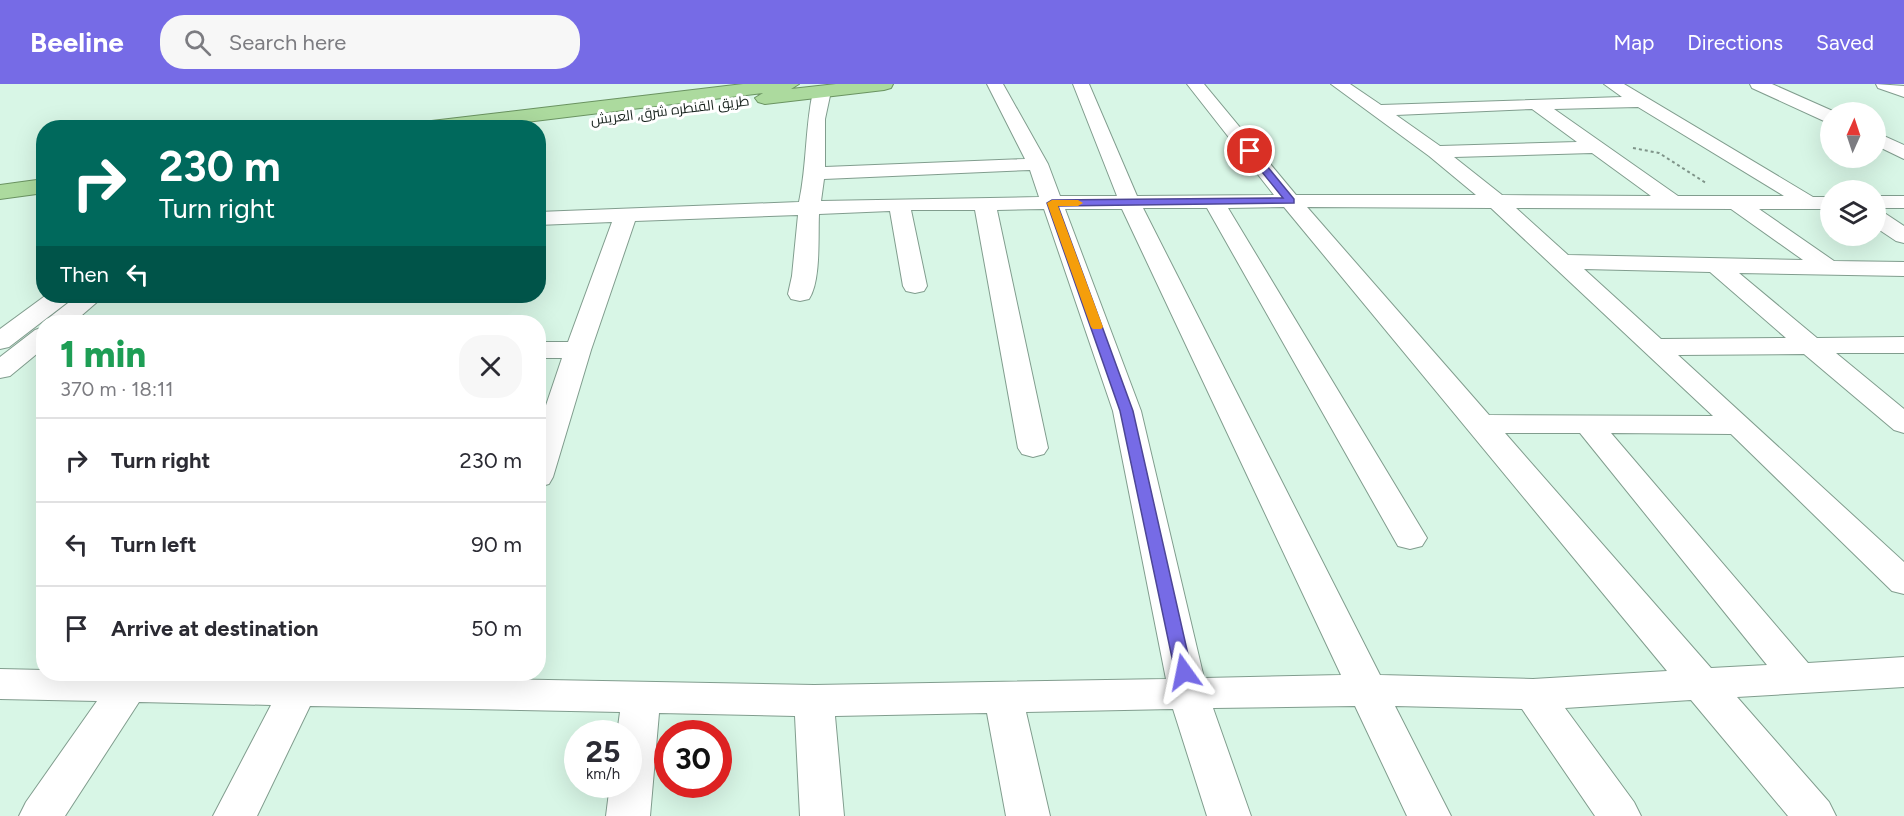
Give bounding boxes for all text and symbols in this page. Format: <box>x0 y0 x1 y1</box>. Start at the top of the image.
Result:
search box <box>160 15 580 69</box>
text: Beeline <box>30 25 124 59</box>
icon: search <box>181 26 214 59</box>
text: Search here <box>229 29 346 56</box>
text: Map <box>1613 30 1654 55</box>
text: Directions <box>1687 30 1783 55</box>
text: Saved <box>1816 30 1874 55</box>
street label: طريق القنطره شرق, العريش <box>590 92 750 129</box>
north arrow <box>1820 102 1886 168</box>
map controls <box>1820 102 1886 246</box>
pin <box>1224 125 1275 176</box>
icon: arrive <box>1233 134 1266 167</box>
text: 230 m <box>159 141 281 192</box>
icon: right <box>60 144 138 222</box>
button: layers <box>1820 180 1886 246</box>
text: Turn right <box>159 192 275 225</box>
icon: left <box>121 258 154 291</box>
text: Then <box>60 261 109 288</box>
text: 1 min <box>60 333 146 376</box>
button: close <box>459 335 522 398</box>
text: 370 m · 18:11 <box>60 377 173 401</box>
icon: right <box>60 444 93 477</box>
text: Turn right <box>111 447 210 474</box>
text: 230 m <box>459 447 522 474</box>
icon: left <box>60 528 93 561</box>
text: Turn left <box>111 531 197 558</box>
text: 90 m <box>471 531 522 558</box>
icon: arrive <box>60 612 93 645</box>
text: Arrive at destination <box>111 615 319 642</box>
text: 50 m <box>471 615 522 642</box>
position arrow <box>1152 640 1216 704</box>
speed limit sign: 30 <box>654 720 732 798</box>
text: 25 <box>586 733 620 770</box>
text: km/h <box>586 765 620 783</box>

